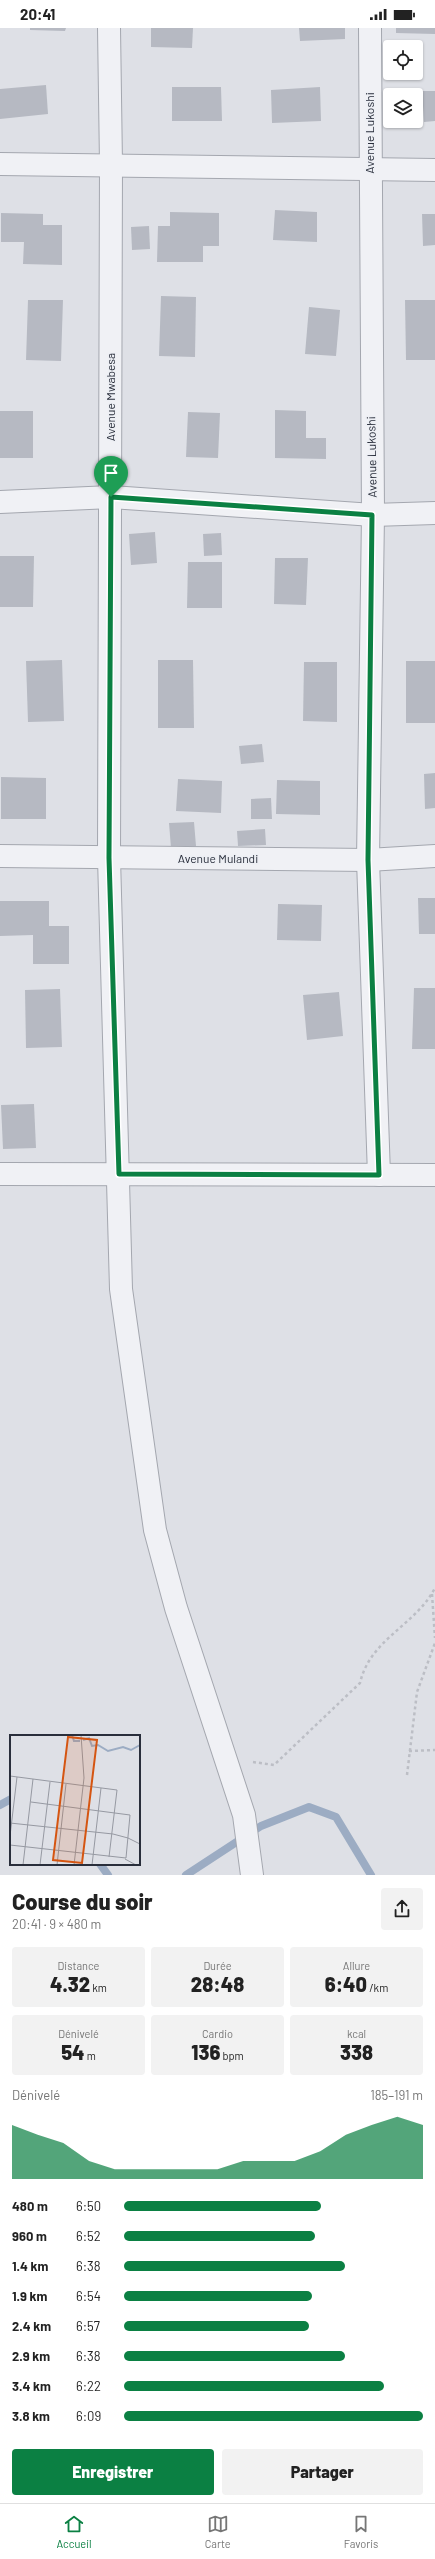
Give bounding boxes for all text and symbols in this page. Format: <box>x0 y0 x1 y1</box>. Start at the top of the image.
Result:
text: 20:41 <box>20 5 55 23</box>
map controls <box>383 40 423 128</box>
button: locate <box>383 40 423 80</box>
button: layers <box>383 88 423 128</box>
street label: Avenue Lukoshi <box>362 92 376 174</box>
street label: Avenue Mwabesa <box>103 353 117 441</box>
street label: Avenue Lukoshi <box>363 416 379 498</box>
pin <box>94 456 128 497</box>
icon: arrive <box>100 462 122 484</box>
street label: Avenue Mulandi <box>178 851 258 865</box>
inset map <box>10 1735 140 1865</box>
text: Course du soir <box>12 1888 153 1914</box>
button: share <box>381 1888 423 1930</box>
text: 20:41 · 9 × 480 m <box>12 1916 101 1932</box>
text: Distance <box>58 1959 99 1972</box>
text: Durée <box>203 1959 232 1972</box>
text: Allure <box>343 1959 370 1972</box>
text: 4.32 <box>50 1972 90 1996</box>
text: 28:48 <box>191 1972 244 1996</box>
text: 6:40 <box>325 1972 367 1996</box>
text: km <box>90 1981 107 1994</box>
text: /km <box>367 1981 388 1994</box>
text: Dénivelé <box>58 2027 99 2040</box>
text: Cardio <box>202 2027 233 2040</box>
text: kcal <box>347 2027 366 2040</box>
text: 54 <box>61 2040 85 2064</box>
text: 136 <box>191 2040 220 2064</box>
text: 338 <box>340 2040 373 2064</box>
text: m <box>85 2049 96 2062</box>
text: bpm <box>220 2049 244 2062</box>
text: Dénivelé <box>12 2087 60 2103</box>
text: 185–191 m <box>370 2087 423 2103</box>
text: 480 m <box>12 2198 48 2214</box>
text: 6:50 <box>76 2198 101 2214</box>
text: 960 m <box>12 2228 47 2244</box>
text: 6:52 <box>76 2228 101 2244</box>
text: 1.4 km <box>12 2258 48 2274</box>
text: 6:38 <box>76 2258 101 2274</box>
text: 1.9 km <box>12 2288 47 2304</box>
text: 6:54 <box>76 2288 101 2304</box>
text: 2.4 km <box>12 2318 51 2334</box>
text: 6:57 <box>76 2318 100 2334</box>
text: 2.9 km <box>12 2348 50 2364</box>
text: 6:38 <box>76 2348 101 2364</box>
text: 3.4 km <box>12 2378 51 2394</box>
text: 6:22 <box>76 2378 101 2394</box>
text: 3.8 km <box>12 2408 50 2424</box>
text: 6:09 <box>76 2408 101 2424</box>
button: Enregistrer <box>12 2449 214 2495</box>
button: Partager <box>222 2449 423 2495</box>
tab: Accueil <box>57 2513 92 2550</box>
tab: Carte <box>205 2513 231 2550</box>
tab: Favoris <box>344 2513 378 2550</box>

